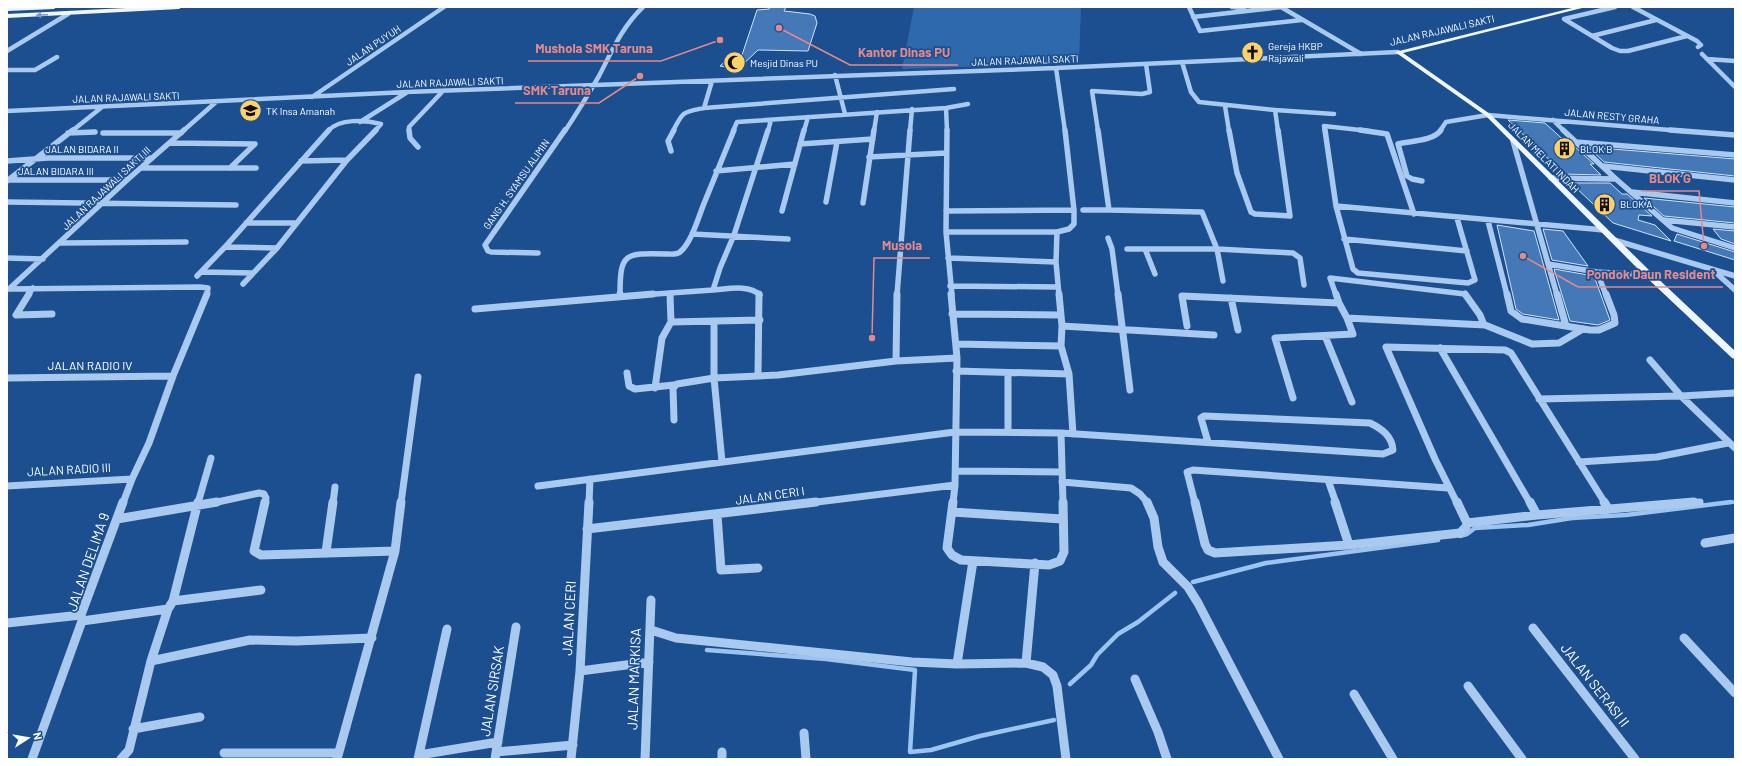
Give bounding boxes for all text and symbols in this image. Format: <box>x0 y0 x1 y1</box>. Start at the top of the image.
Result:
one-way arrow <box>35 12 48 18</box>
street label: JALAN RAJAWALI SAKTI <box>1388 12 1496 48</box>
street label: JALAN PUYUH <box>343 22 403 68</box>
callout: Mushola SMK Taruna <box>528 36 661 61</box>
church icon: Gereja HKBP Rajawali <box>1240 39 1266 65</box>
text: Mushola SMK Taruna <box>535 40 653 56</box>
callout: Kantor Dinas PU <box>850 40 958 65</box>
place label: Gereja HKBP Rajawali <box>1268 40 1323 64</box>
text: Kantor Dinas PU <box>858 44 950 60</box>
mosque icon: Mesjid Dinas PU <box>722 50 748 76</box>
street label: JALAN RAJAWALI SAKTI <box>971 52 1079 68</box>
place label: Mesjid Dinas PU <box>750 57 818 69</box>
street label: JALAN RAJAWALI SAKTI <box>396 74 504 90</box>
callout: SMK Taruna <box>515 78 599 103</box>
text: SMK Taruna <box>523 82 591 98</box>
street label: JALAN RAJAWALI SAKTI <box>72 89 180 105</box>
school or university icon: TK Insa Amanah <box>238 98 264 124</box>
place label: TK Insa Amanah <box>266 105 335 117</box>
street label: JALAN RESTY GRAHA <box>1564 106 1660 126</box>
street label: JALAN MELATI INDAH <box>1506 119 1582 195</box>
building icon: BLOK B <box>1551 136 1577 162</box>
street label: GANG H. SYAMSU ALIMIN <box>480 137 552 231</box>
street label: JALAN BIDARA II <box>45 143 119 155</box>
place label: BLOK B <box>1580 143 1613 155</box>
street label: JALAN RAJAWALI SAKTI III <box>59 144 153 232</box>
street label: JALAN BIDARA III <box>18 165 94 177</box>
callout: BLOK G <box>1641 166 1699 191</box>
text: BLOK G <box>1649 170 1691 186</box>
building icon: BLOK A <box>1591 191 1617 217</box>
place label: BLOK A <box>1620 198 1652 210</box>
callout: Musola <box>874 233 930 258</box>
text: Musola <box>882 237 922 253</box>
callout: Pondok Daun Resident <box>1578 262 1723 287</box>
text: Pondok Daun Resident <box>1587 266 1715 282</box>
street label: JALAN RADIO IV <box>48 358 132 372</box>
street label: JALAN RADIO III <box>27 460 111 478</box>
street label: JALAN CERI I <box>734 483 805 507</box>
street label: JALAN DELIMA 9 <box>63 510 112 613</box>
street label: JALAN CERI <box>558 580 579 656</box>
street label: JALAN MARKISA <box>623 627 644 730</box>
street label: JALAN SERASI II <box>1557 640 1633 730</box>
street label: JALAN SIRSAK <box>476 644 507 737</box>
north arrow <box>8 718 48 758</box>
text: N <box>31 731 45 741</box>

